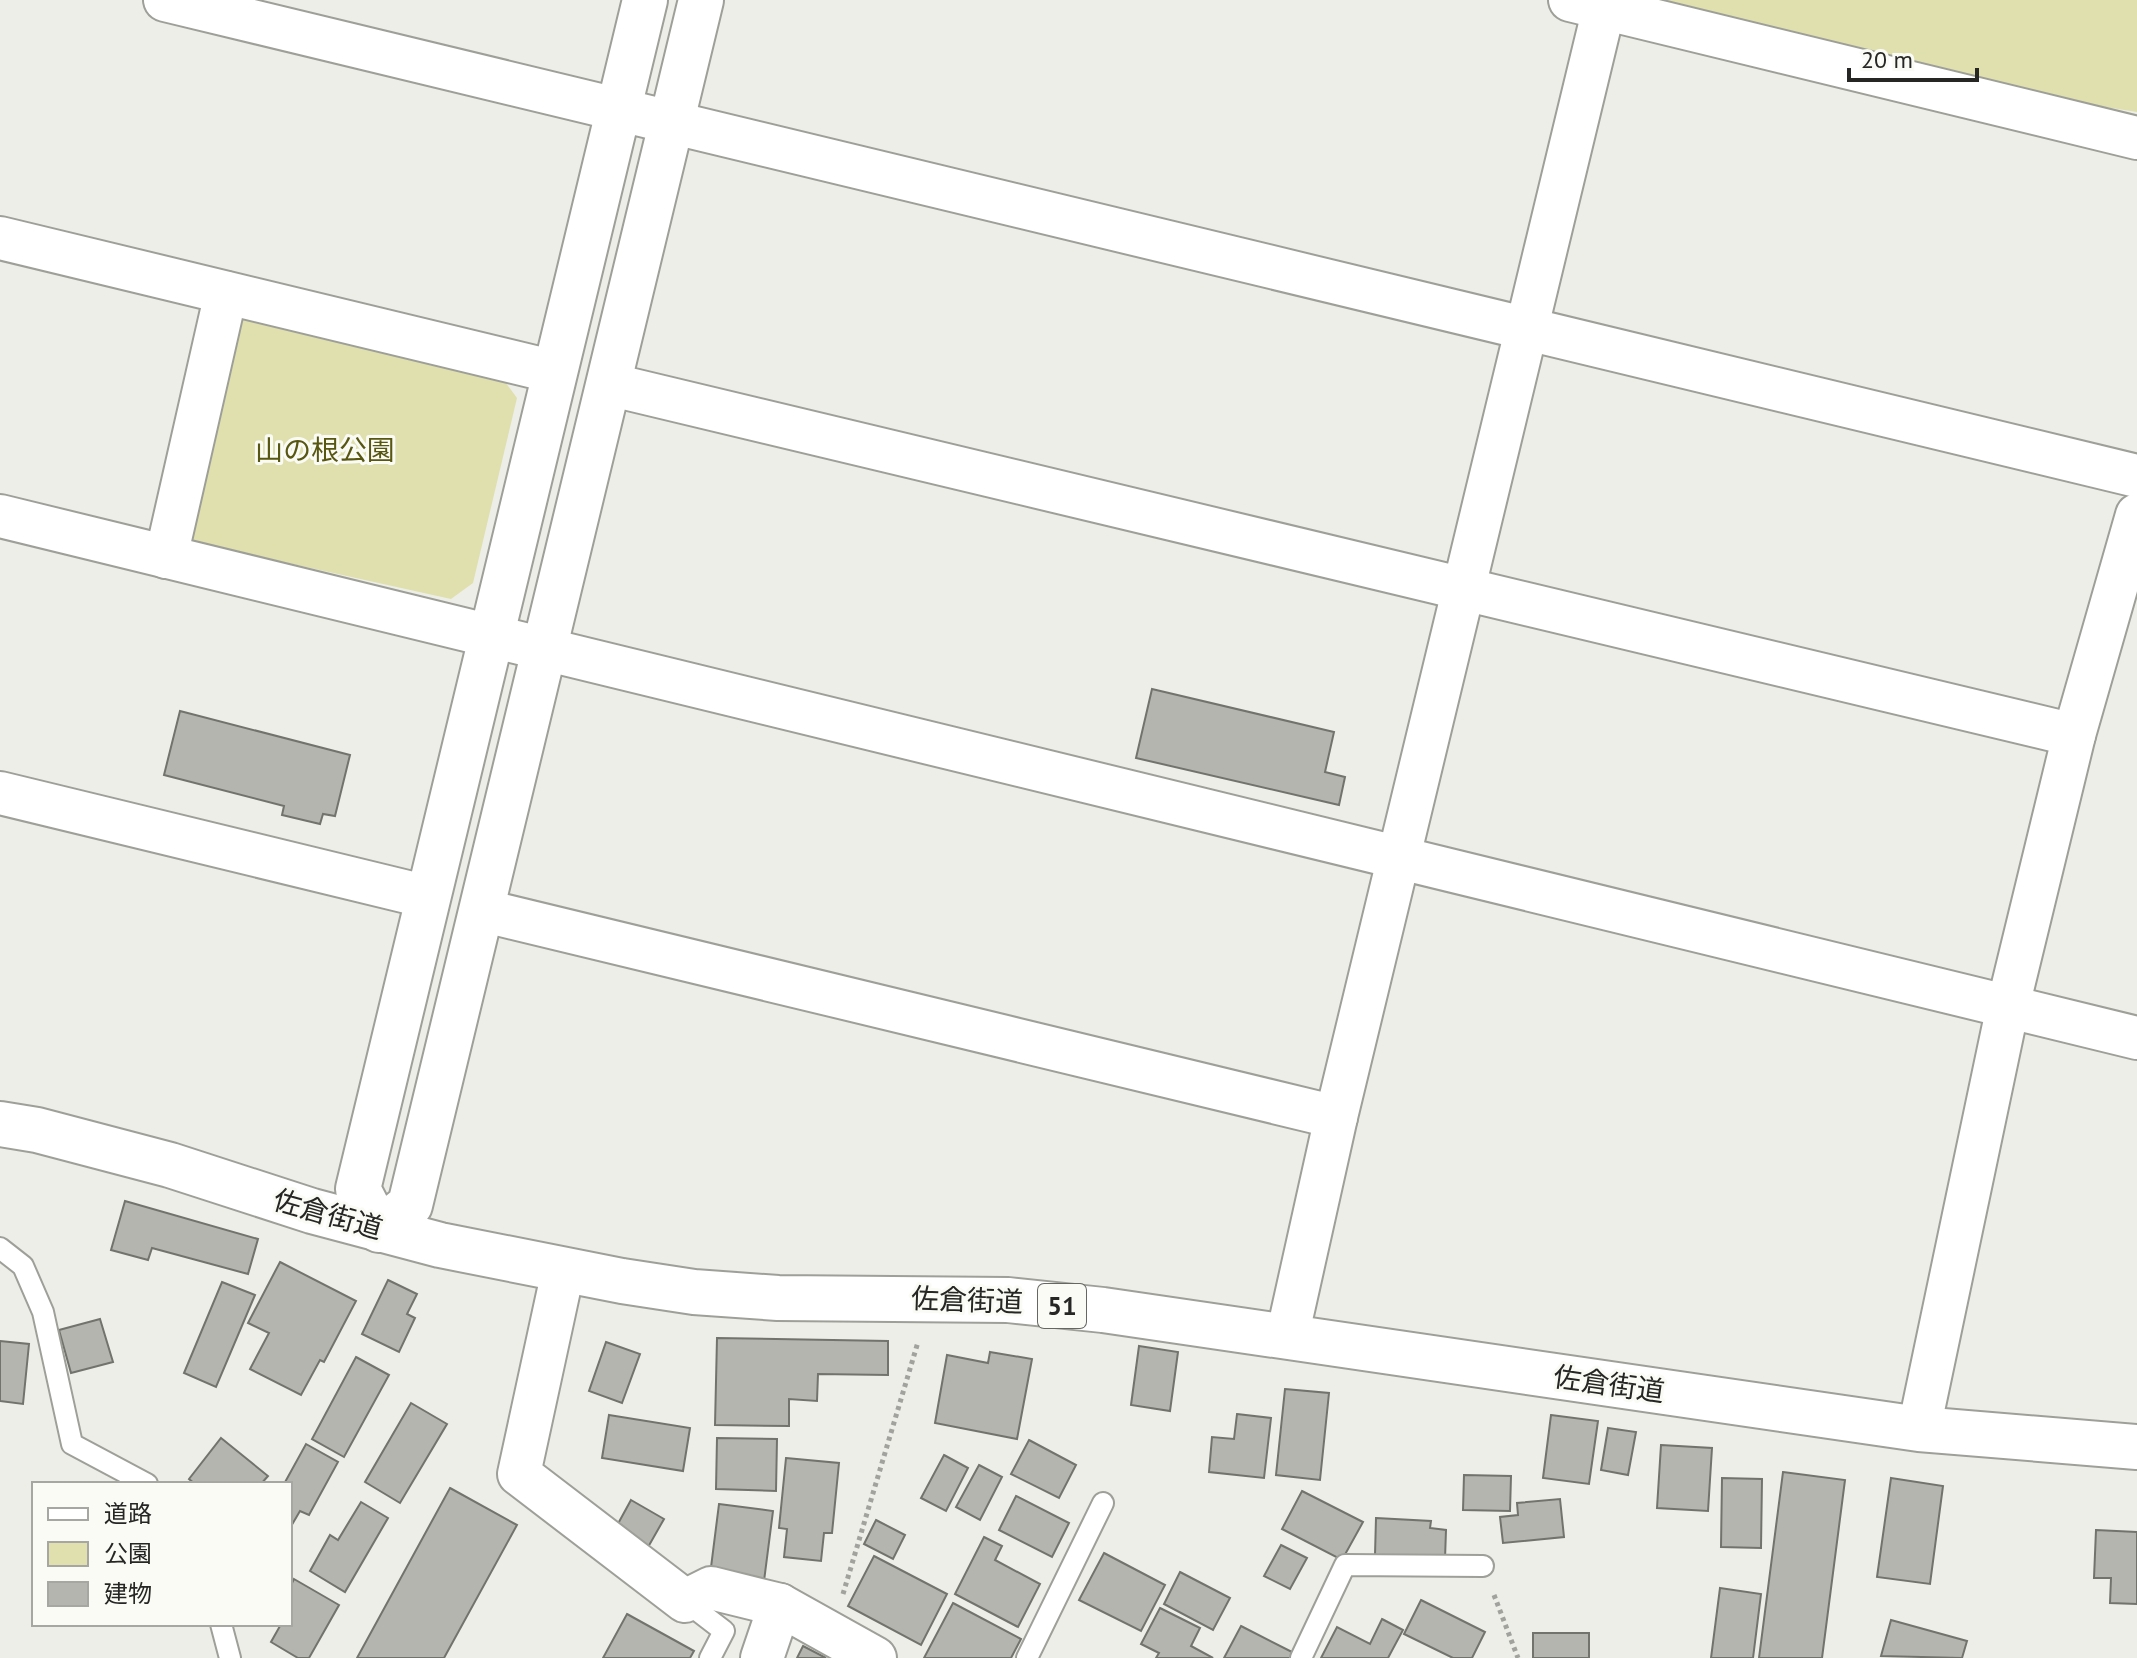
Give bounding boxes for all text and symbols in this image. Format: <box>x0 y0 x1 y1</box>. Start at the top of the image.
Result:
scale bar <box>1849 32 1977 82</box>
text: 20 m <box>1861 44 1913 75</box>
park label: 山の根公園 <box>255 431 395 468</box>
street label: 佐倉街道 <box>269 1180 387 1247</box>
street label: 佐倉街道 <box>910 1279 1024 1320</box>
road number: 51 <box>1038 1284 1086 1328</box>
street label: 佐倉街道 <box>1551 1357 1667 1410</box>
legend <box>32 1482 292 1626</box>
text: 道路 <box>104 1498 152 1529</box>
text: 公園 <box>104 1538 152 1569</box>
text: 建物 <box>104 1578 152 1609</box>

